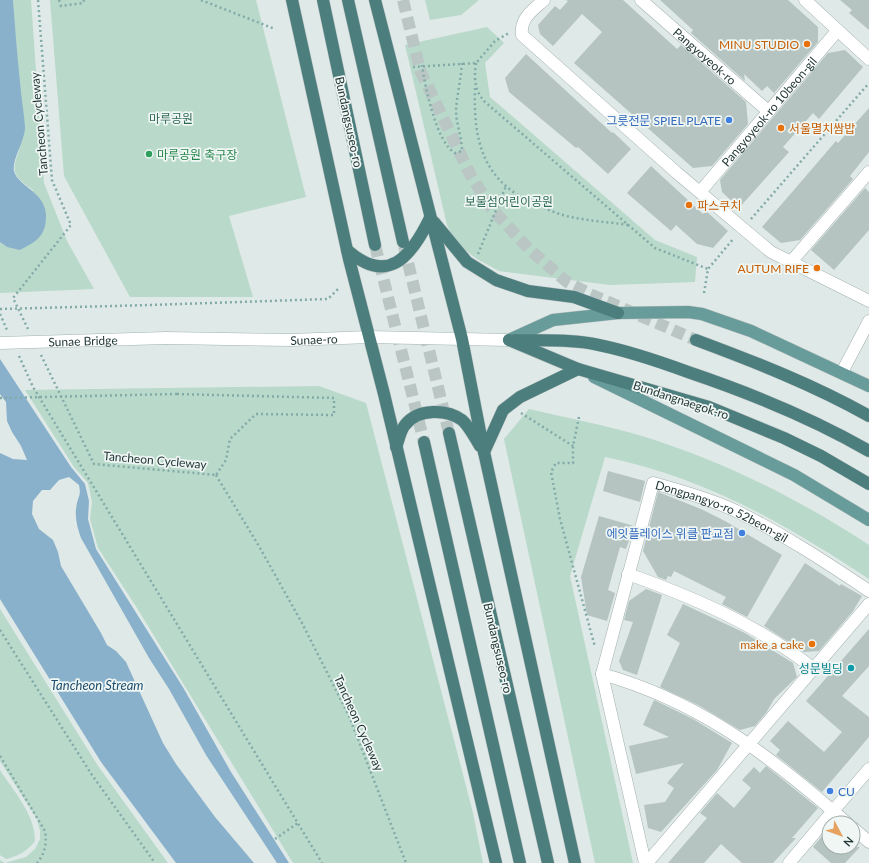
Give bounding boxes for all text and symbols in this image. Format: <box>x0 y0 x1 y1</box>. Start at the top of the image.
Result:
street label: Pangyoyeok-ro <box>670 24 740 88</box>
place label: MINU STUDIO <box>719 37 799 52</box>
marker: MINU STUDIO <box>802 39 812 49</box>
street label: Pangyoyeok-ro 10beon-gil <box>718 53 819 169</box>
street label: Tancheon Cycleway <box>27 71 51 176</box>
street label: Bundangsuseo-ro <box>332 75 366 169</box>
park label: 마루공원 <box>149 111 193 126</box>
place label: 그릇전문 SPIEL PLATE <box>606 113 721 128</box>
marker: 그릇전문 SPIEL PLATE <box>724 115 734 125</box>
place label: 서울멸치쌈밥 <box>789 121 855 136</box>
marker: 서울멸치쌈밥 <box>776 123 786 133</box>
place label: 마루공원 축구장 <box>157 147 237 162</box>
marker: 마루공원 축구장 <box>144 149 154 159</box>
park label: 보물섬어린이공원 <box>465 194 553 209</box>
place label: 파스쿠치 <box>697 198 741 213</box>
marker: 파스쿠치 <box>684 200 694 210</box>
place label: AUTUM RIFE <box>738 261 809 276</box>
marker: AUTUM RIFE <box>812 263 822 273</box>
street label: Sunae-ro <box>290 331 338 348</box>
street label: Sunae Bridge <box>48 332 118 349</box>
street label: Bundangnaegok-ro <box>631 377 731 423</box>
street label: Tancheon Cycleway <box>103 448 208 472</box>
street label: Dongpangyo-ro 52beon-gil <box>654 477 791 545</box>
place label: 에잇플레이스 위클 판교점 <box>606 526 734 541</box>
marker: 에잇플레이스 위클 판교점 <box>737 528 747 538</box>
street label: Bundangsuseo-ro <box>480 601 516 695</box>
place label: make a cake <box>740 637 804 652</box>
marker: make a cake <box>807 639 817 649</box>
place label: 성문빌딩 <box>799 661 843 676</box>
marker: 성문빌딩 <box>846 663 856 673</box>
street label: Tancheon Cycleway <box>331 673 387 774</box>
water label: Tancheon Stream <box>50 677 144 693</box>
place label: CU <box>838 784 855 799</box>
marker: CU <box>825 786 835 796</box>
north arrow <box>821 815 861 855</box>
text: N <box>841 834 857 849</box>

